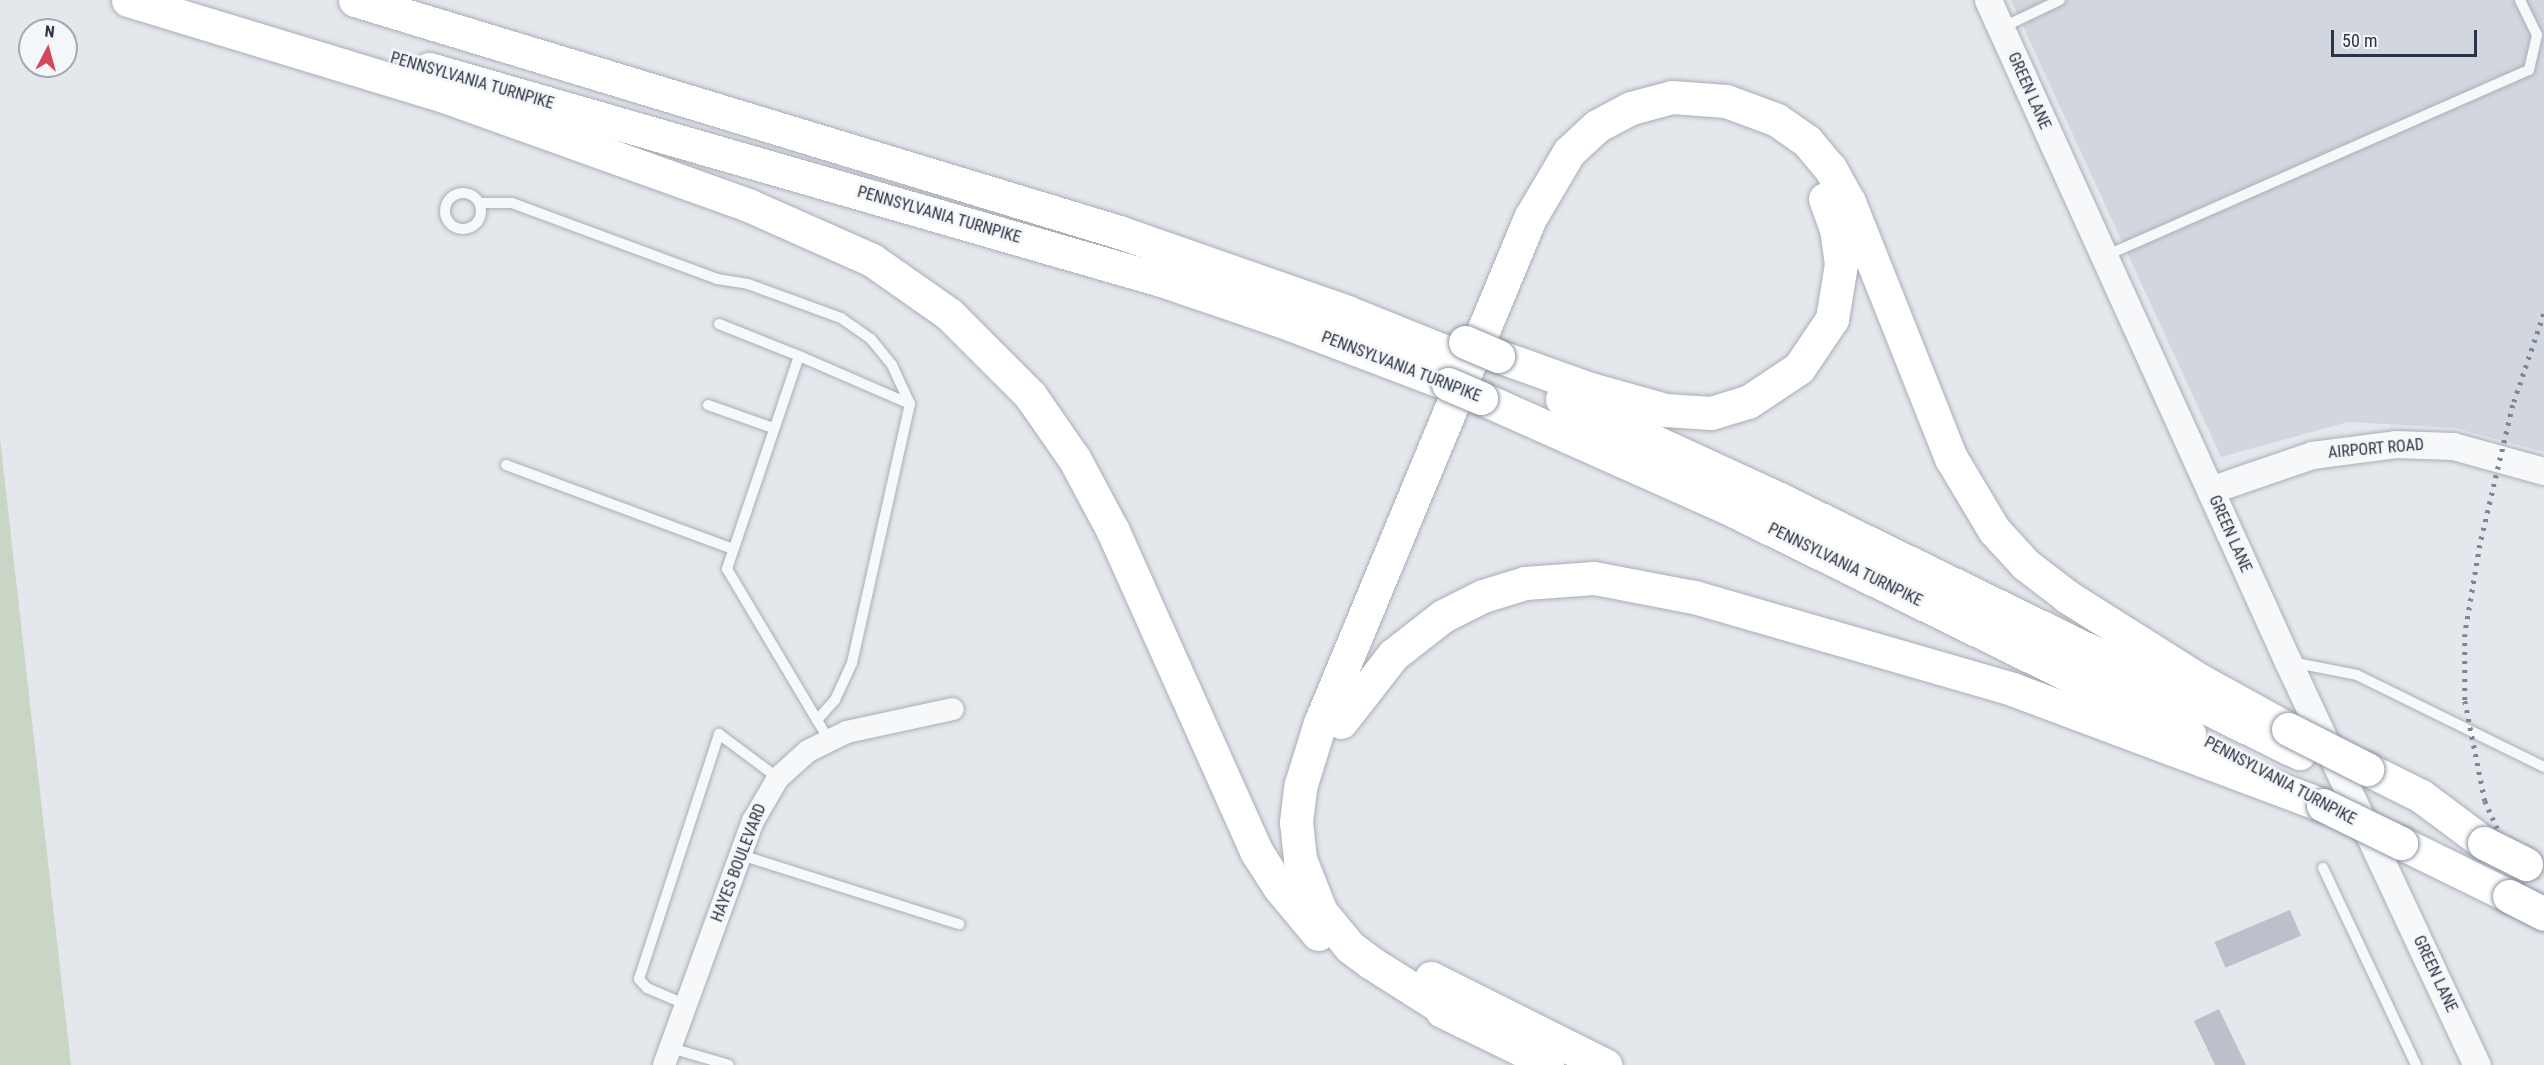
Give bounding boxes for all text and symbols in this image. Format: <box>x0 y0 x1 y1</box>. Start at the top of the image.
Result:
north arrow <box>18 18 78 78</box>
scale bar <box>2334 18 2480 56</box>
text: N <box>44 22 56 42</box>
text: 50 m <box>2342 30 2377 51</box>
street label: PENNSYLVANIA TURNPIKE <box>388 48 556 114</box>
street label: GREEN LANE <box>2003 50 2055 132</box>
street label: PENNSYLVANIA TURNPIKE <box>855 182 1023 248</box>
street label: PENNSYLVANIA TURNPIKE <box>1318 328 1484 406</box>
street label: AIRPORT ROAD <box>2327 435 2425 463</box>
street label: GREEN LANE <box>2204 493 2256 575</box>
street label: PENNSYLVANIA TURNPIKE <box>1765 519 1925 611</box>
street label: PENNSYLVANIA TURNPIKE <box>2201 733 2359 829</box>
street label: HAYES BOULEVARD <box>708 801 770 925</box>
street label: GREEN LANE <box>2409 933 2461 1015</box>

